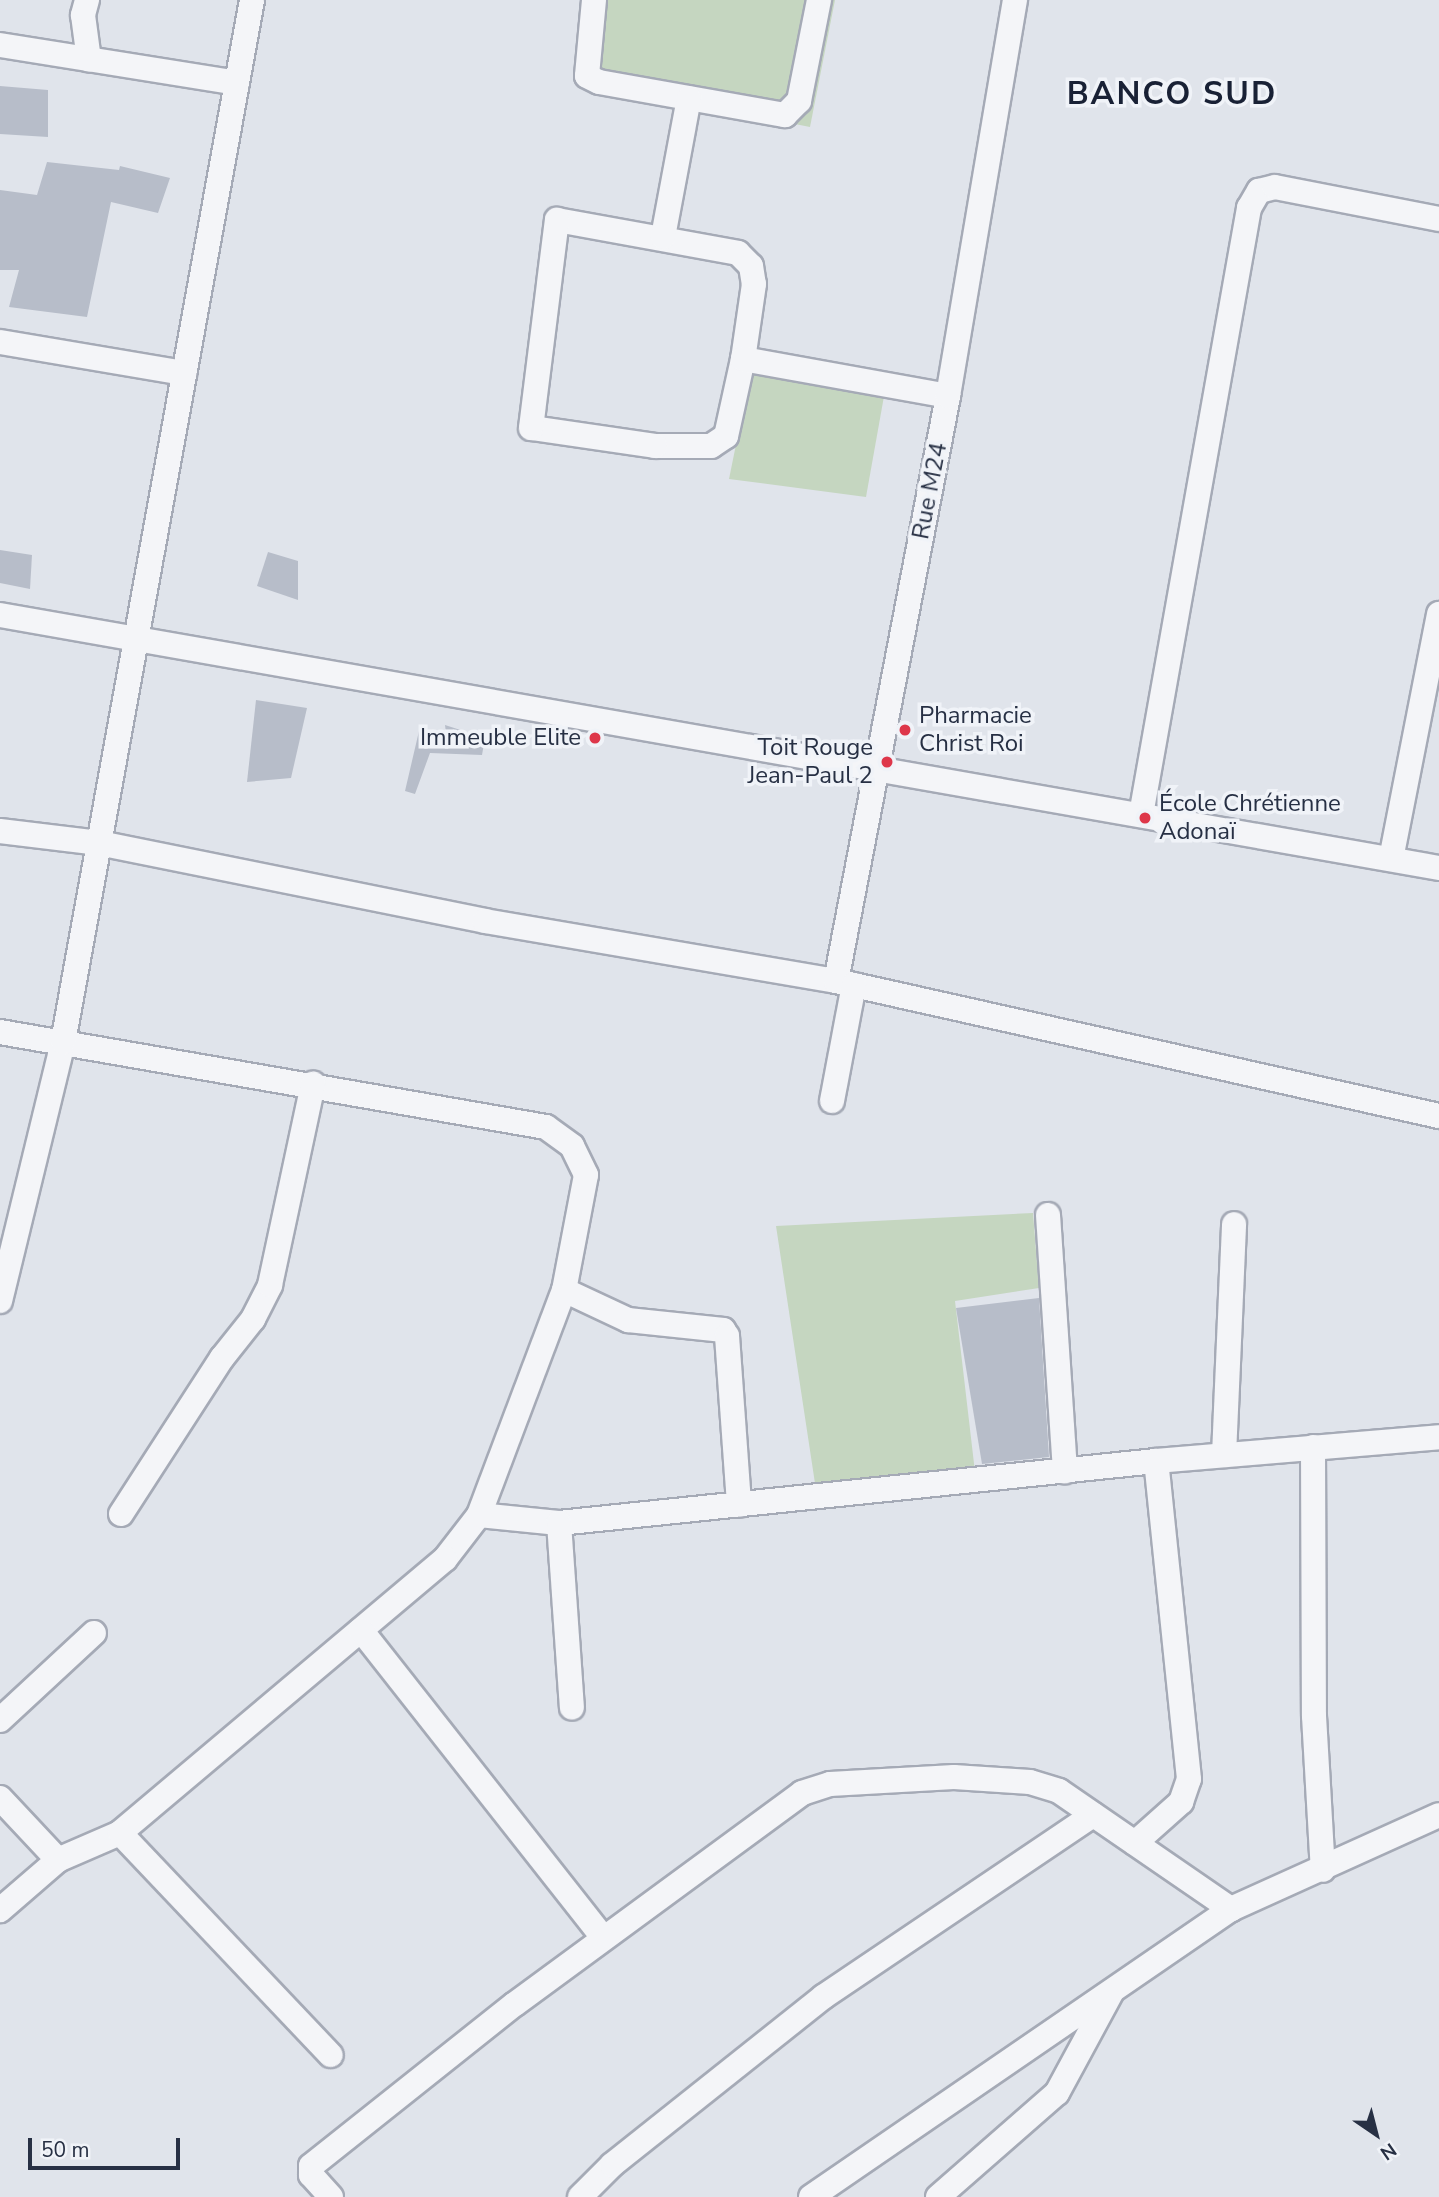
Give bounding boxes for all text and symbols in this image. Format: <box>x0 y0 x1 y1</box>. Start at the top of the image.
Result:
district label: BANCO SUD <box>1068 75 1276 113</box>
street label: Rue M24 <box>907 440 953 542</box>
place label: Pharmacie Christ Roi <box>919 702 1032 758</box>
marker: Pharmacie Christ Roi <box>897 722 913 738</box>
place label: Immeuble Elite <box>420 724 581 752</box>
marker: Immeuble Elite <box>587 730 603 746</box>
place label: Toit Rouge Jean-Paul 2 <box>747 734 873 790</box>
marker: Toit Rouge Jean-Paul 2 <box>879 754 895 770</box>
place label: École Chrétienne Adonaï <box>1159 790 1341 846</box>
marker: École Chrétienne Adonaï <box>1137 810 1153 826</box>
north arrow <box>1341 2099 1411 2169</box>
scale bar <box>32 2124 184 2168</box>
text: 50 m <box>41 2136 90 2164</box>
text: N <box>1375 2136 1401 2166</box>

